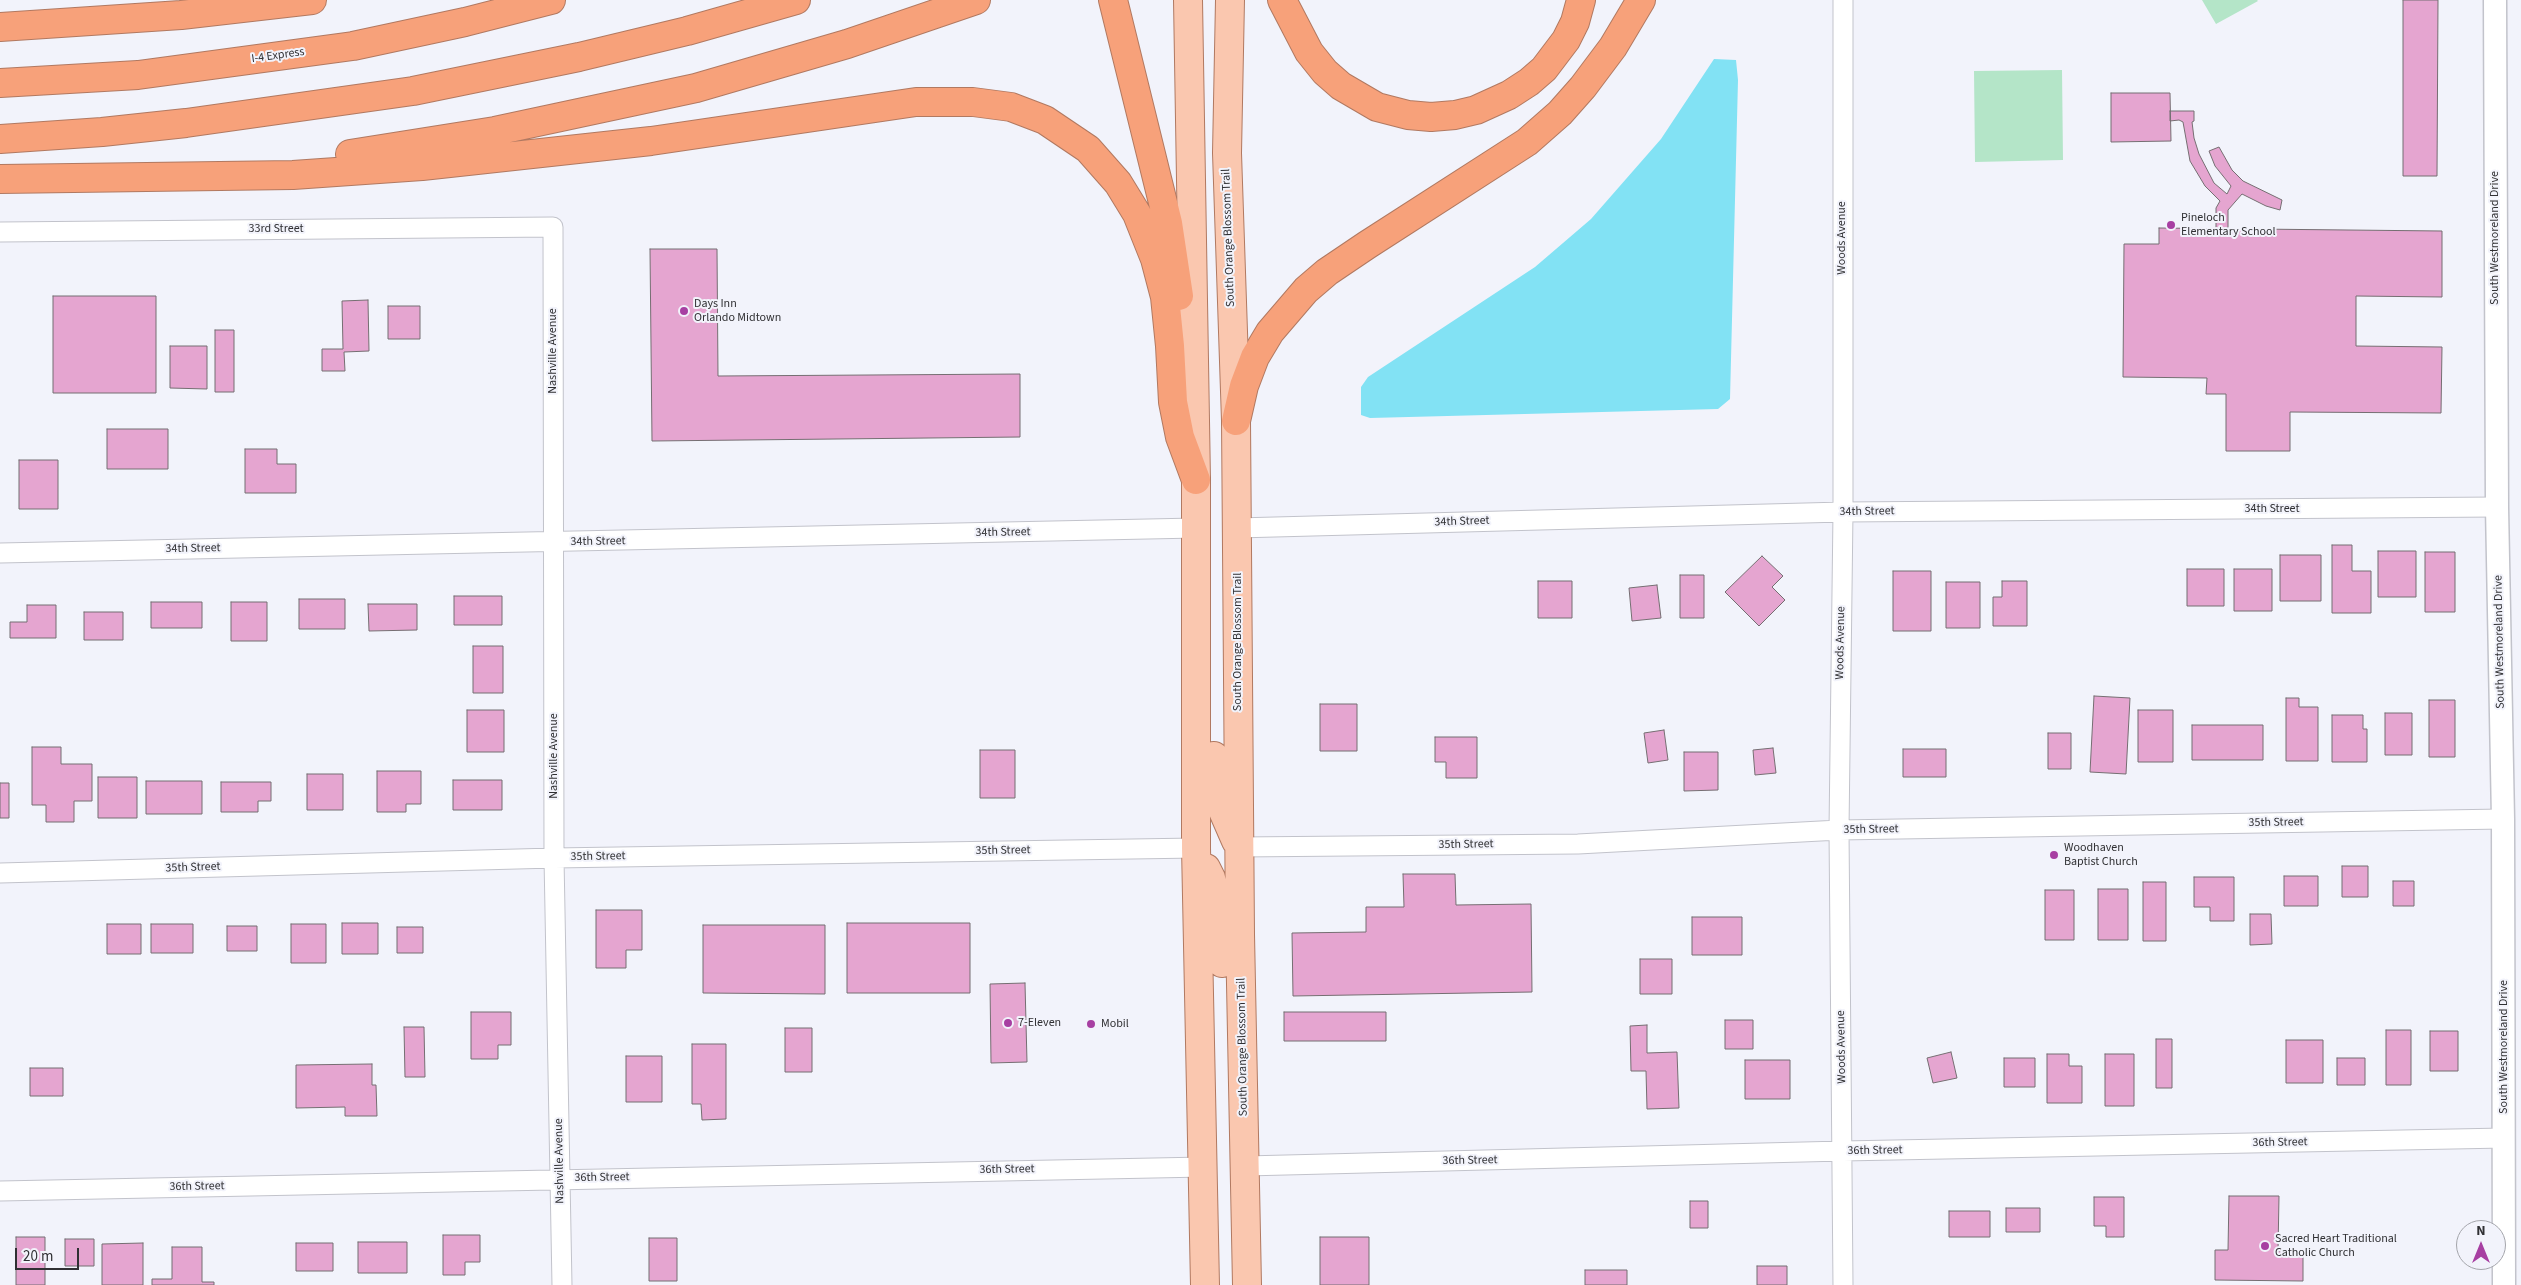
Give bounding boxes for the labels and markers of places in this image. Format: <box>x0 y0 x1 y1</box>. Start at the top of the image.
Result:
place label: Pineloch Elementary School <box>2181 211 2276 239</box>
marker: Pineloch Elementary School <box>2165 219 2177 231</box>
place label: Days Inn Orlando Midtown <box>694 297 781 325</box>
marker: Days Inn Orlando Midtown <box>678 305 690 317</box>
place label: Woodhaven Baptist Church <box>2064 841 2138 869</box>
marker: Woodhaven Baptist Church <box>2048 849 2060 861</box>
place label: 7-Eleven <box>1018 1016 1061 1030</box>
marker: 7-Eleven <box>1002 1017 1014 1029</box>
place label: Mobil <box>1101 1017 1129 1031</box>
marker: Mobil <box>1085 1018 1097 1030</box>
place label: Sacred Heart Traditional Catholic Church <box>2275 1232 2397 1260</box>
marker: Sacred Heart Traditional Catholic Church <box>2259 1240 2271 1252</box>

